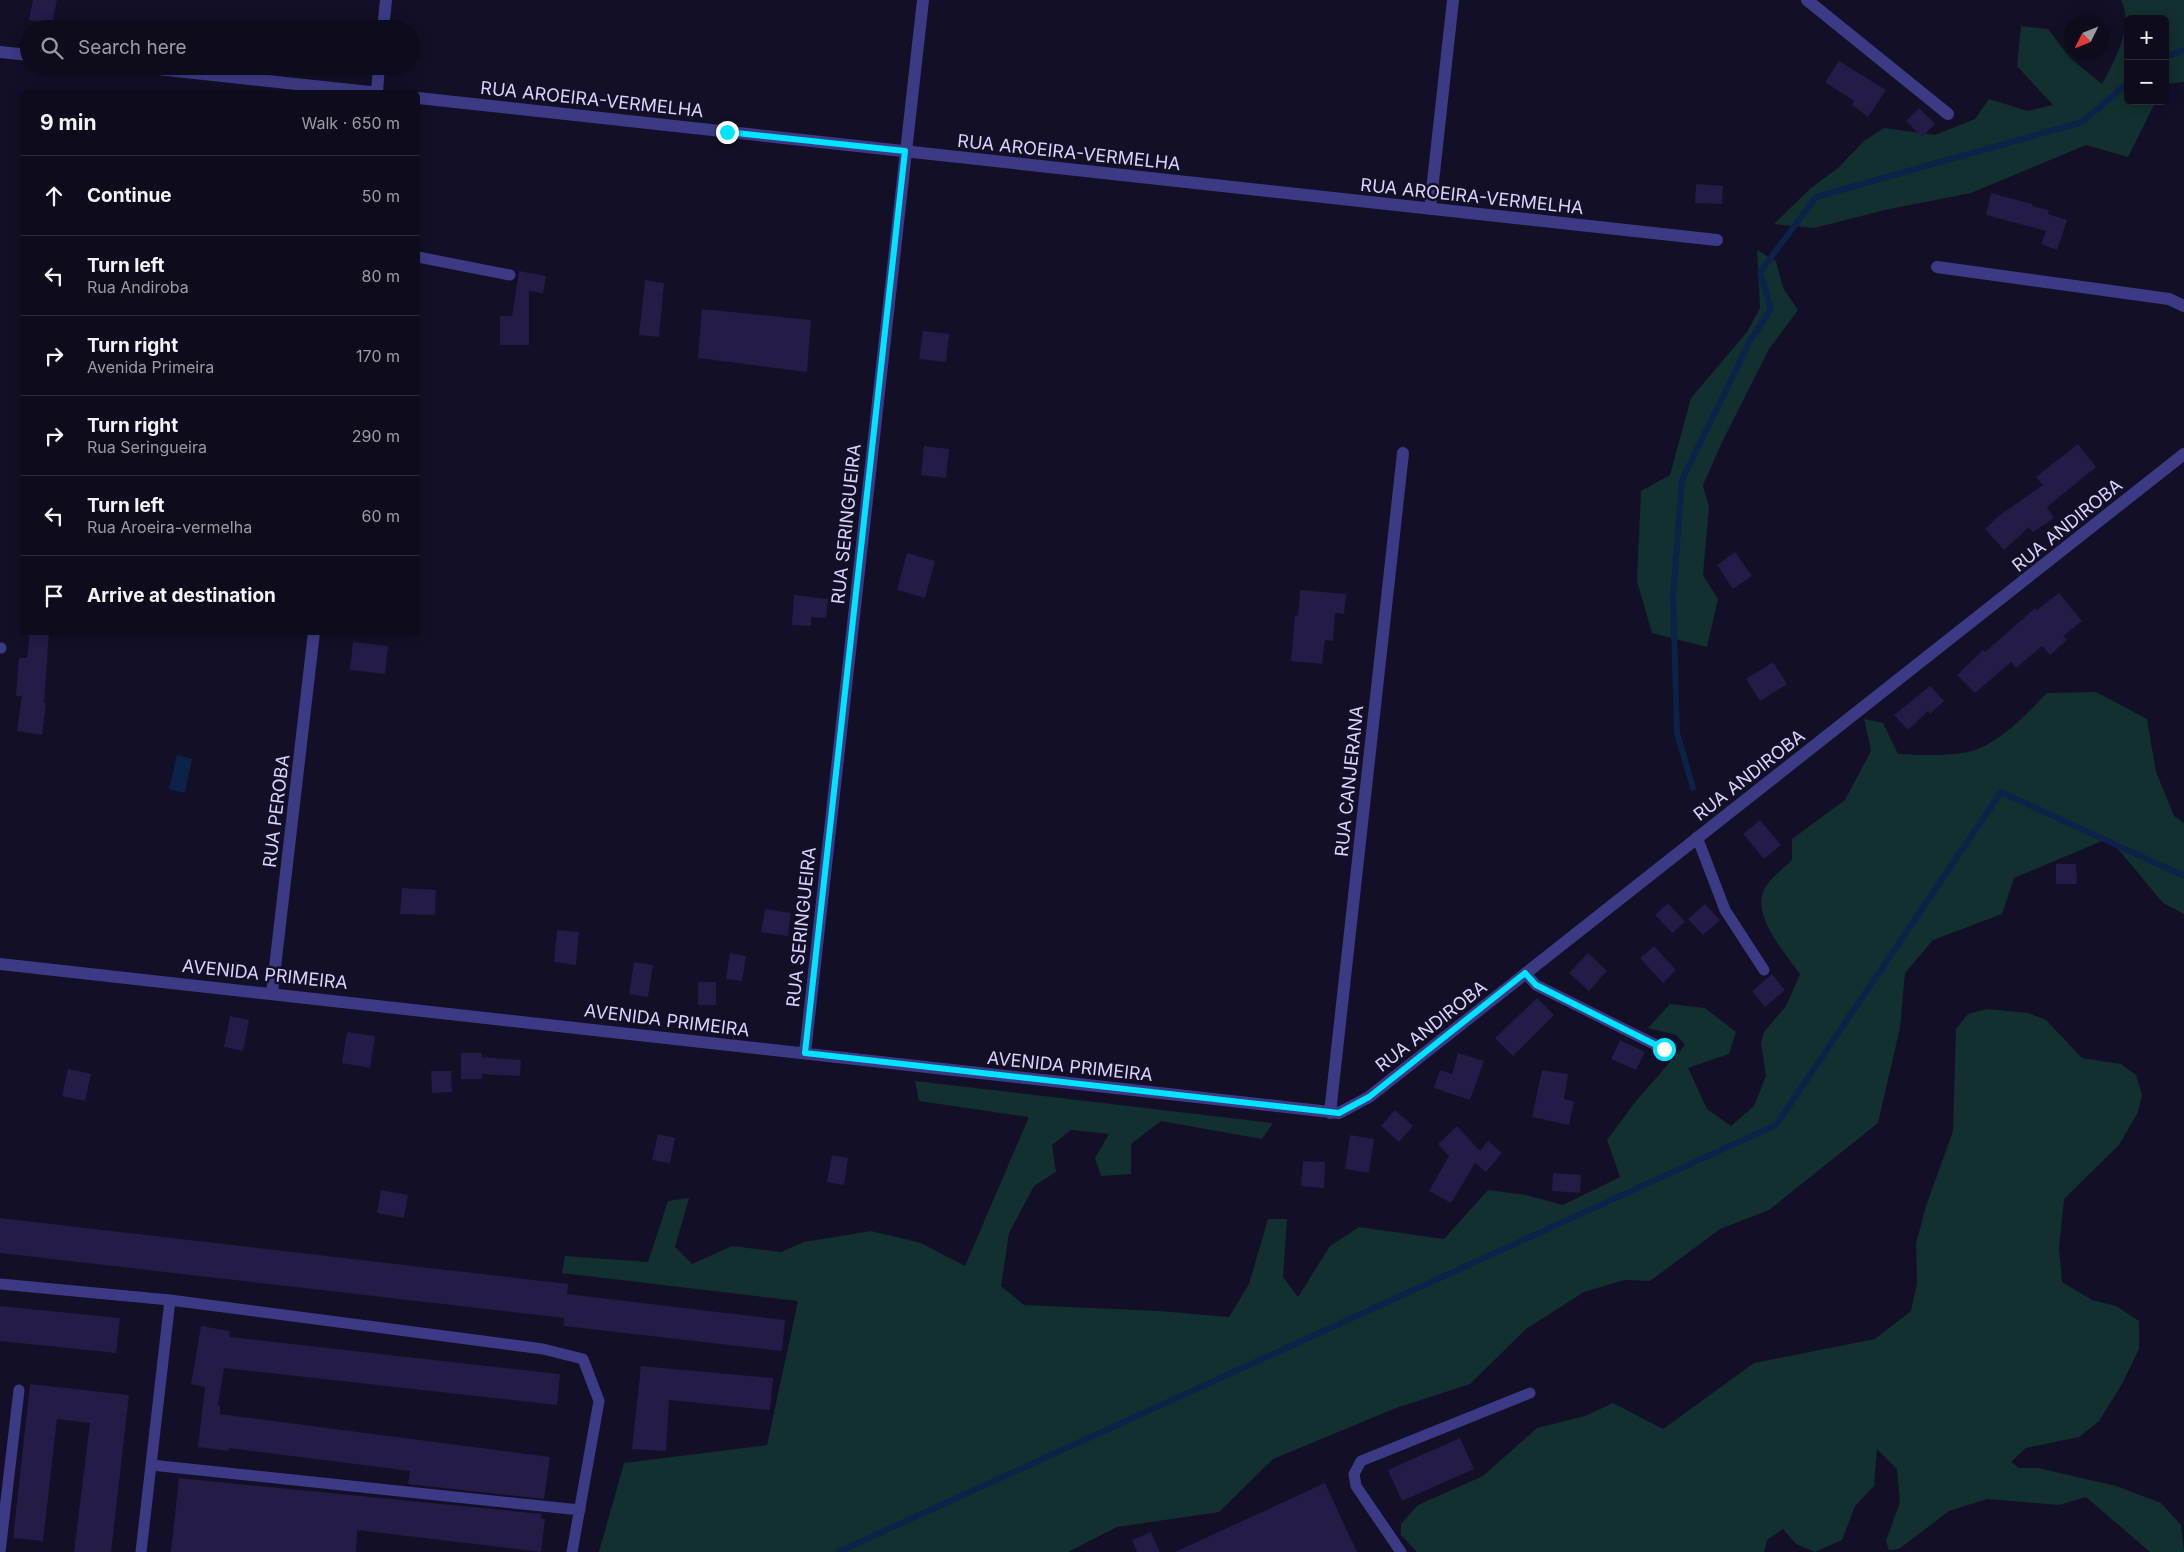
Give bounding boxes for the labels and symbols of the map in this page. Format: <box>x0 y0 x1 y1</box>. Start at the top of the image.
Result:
north arrow <box>2064 15 2109 60</box>
street label: RUA AROEIRA-VERMELHA <box>479 77 705 121</box>
route end <box>716 121 739 144</box>
street label: RUA AROEIRA-VERMELHA <box>956 130 1182 174</box>
street label: RUA AROEIRA-VERMELHA <box>1359 174 1585 218</box>
street label: RUA SERINGUEIRA <box>827 443 865 605</box>
street label: RUA ANDIROBA <box>2008 474 2126 576</box>
street label: RUA CANJERANA <box>1331 704 1367 858</box>
street label: RUA ANDIROBA <box>1689 725 1809 825</box>
street label: RUA PEROBA <box>259 753 293 869</box>
street label: RUA SERINGUEIRA <box>782 846 820 1008</box>
street label: AVENIDA PRIMEIRA <box>181 955 349 993</box>
street label: RUA ANDIROBA <box>1371 976 1491 1076</box>
street label: AVENIDA PRIMEIRA <box>583 999 751 1041</box>
route start <box>1653 1038 1676 1061</box>
street label: AVENIDA PRIMEIRA <box>986 1047 1154 1085</box>

